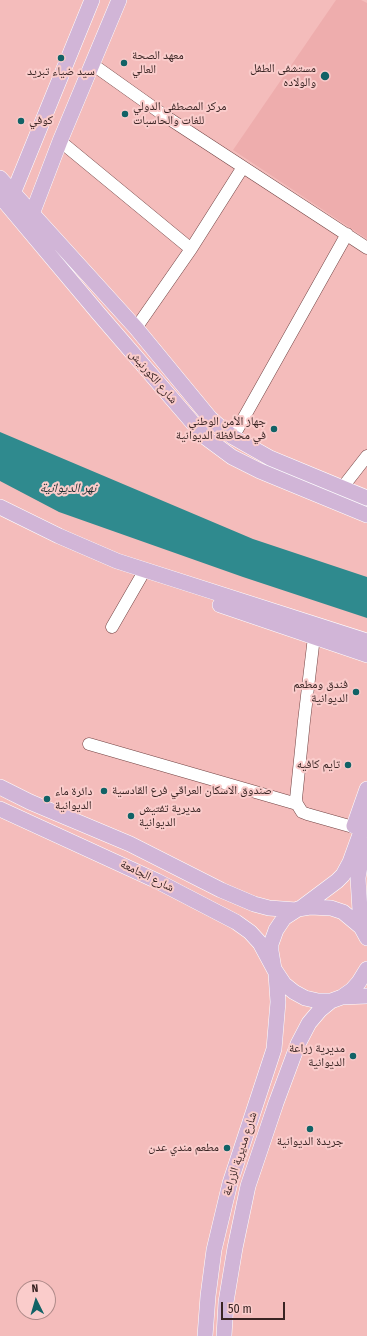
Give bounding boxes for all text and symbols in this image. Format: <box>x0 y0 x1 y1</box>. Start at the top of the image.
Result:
place label: معهد الصحة العالي <box>132 49 184 77</box>
marker: سيد ضياء تبريد <box>56 53 66 63</box>
marker: معهد الصحة العالي <box>119 58 129 68</box>
place label: مستشفى الطفل والولاده <box>250 62 316 90</box>
place label: سيد ضياء تبريد <box>27 65 95 79</box>
marker: مستشفى الطفل والولاده <box>319 70 331 82</box>
place label: مركز المصطفى الدولي للغات والحاسبات <box>133 100 226 128</box>
marker: مركز المصطفى الدولي للغات والحاسبات <box>120 109 130 119</box>
place label: كوفي <box>29 114 53 128</box>
marker: كوفي <box>16 116 26 126</box>
street label: شارع الكورنيش <box>126 347 180 407</box>
place label: جهاز الأمن الوطني في محافظة الديوانية <box>176 415 266 443</box>
marker: جهاز الأمن الوطني في محافظة الديوانية <box>269 424 279 434</box>
water label: نهر الديوانية <box>40 480 96 496</box>
place label: فندق ومطعم الديوانية <box>293 678 348 706</box>
marker: فندق ومطعم الديوانية <box>351 687 361 697</box>
place label: تايم كافيه <box>297 758 340 772</box>
marker: تايم كافيه <box>343 760 353 770</box>
place label: صندوق الاسكان العراقي فرع القادسية <box>112 784 272 798</box>
place label: دائرة ماء الديوانية <box>55 785 92 813</box>
marker: صندوق الاسكان العراقي فرع القادسية <box>99 786 109 796</box>
marker: دائرة ماء الديوانية <box>42 794 52 804</box>
place label: مديرية تفتيش الديوانية <box>139 802 201 830</box>
marker: مديرية تفتيش الديوانية <box>126 811 136 821</box>
street label: شارع الجامعة <box>118 857 176 895</box>
place label: مديرية زراعة الديوانية <box>289 1042 345 1070</box>
marker: مديرية زراعة الديوانية <box>348 1051 358 1061</box>
street label: شارع مديرية الزراعة <box>220 1110 260 1198</box>
marker: جريدة الديوانية <box>305 1124 315 1134</box>
place label: جريدة الديوانية <box>277 1135 343 1149</box>
place label: مطعم مندي عدن <box>148 1141 219 1155</box>
marker: مطعم مندي عدن <box>222 1143 232 1153</box>
north arrow <box>16 1280 56 1320</box>
text: N <box>31 1282 39 1295</box>
scale bar <box>223 1294 287 1320</box>
text: 50 m <box>228 1302 252 1316</box>

